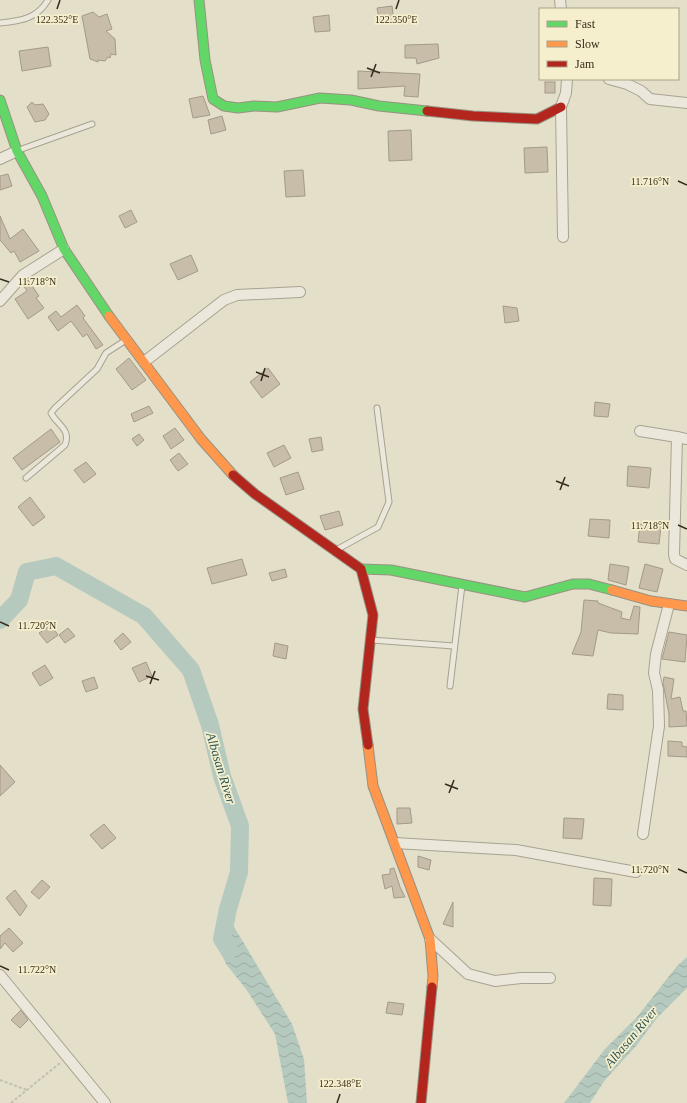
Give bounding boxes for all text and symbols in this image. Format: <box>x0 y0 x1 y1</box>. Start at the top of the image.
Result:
legend <box>539 8 679 80</box>
text: 122.352°E <box>36 14 78 25</box>
text: 122.350°E <box>375 14 417 25</box>
text: Fast <box>575 17 596 31</box>
text: Slow <box>575 37 600 51</box>
text: Jam <box>575 57 595 71</box>
text: 11.716°N <box>631 176 669 187</box>
text: 11.718°N <box>18 276 56 287</box>
text: 11.718°N <box>631 520 669 531</box>
text: 11.720°N <box>18 620 56 631</box>
water label: Albasan River <box>203 729 239 806</box>
text: 11.720°N <box>631 864 669 875</box>
text: 11.722°N <box>18 964 56 975</box>
water label: Albasan River <box>601 1003 661 1071</box>
text: 122.348°E <box>319 1078 361 1089</box>

